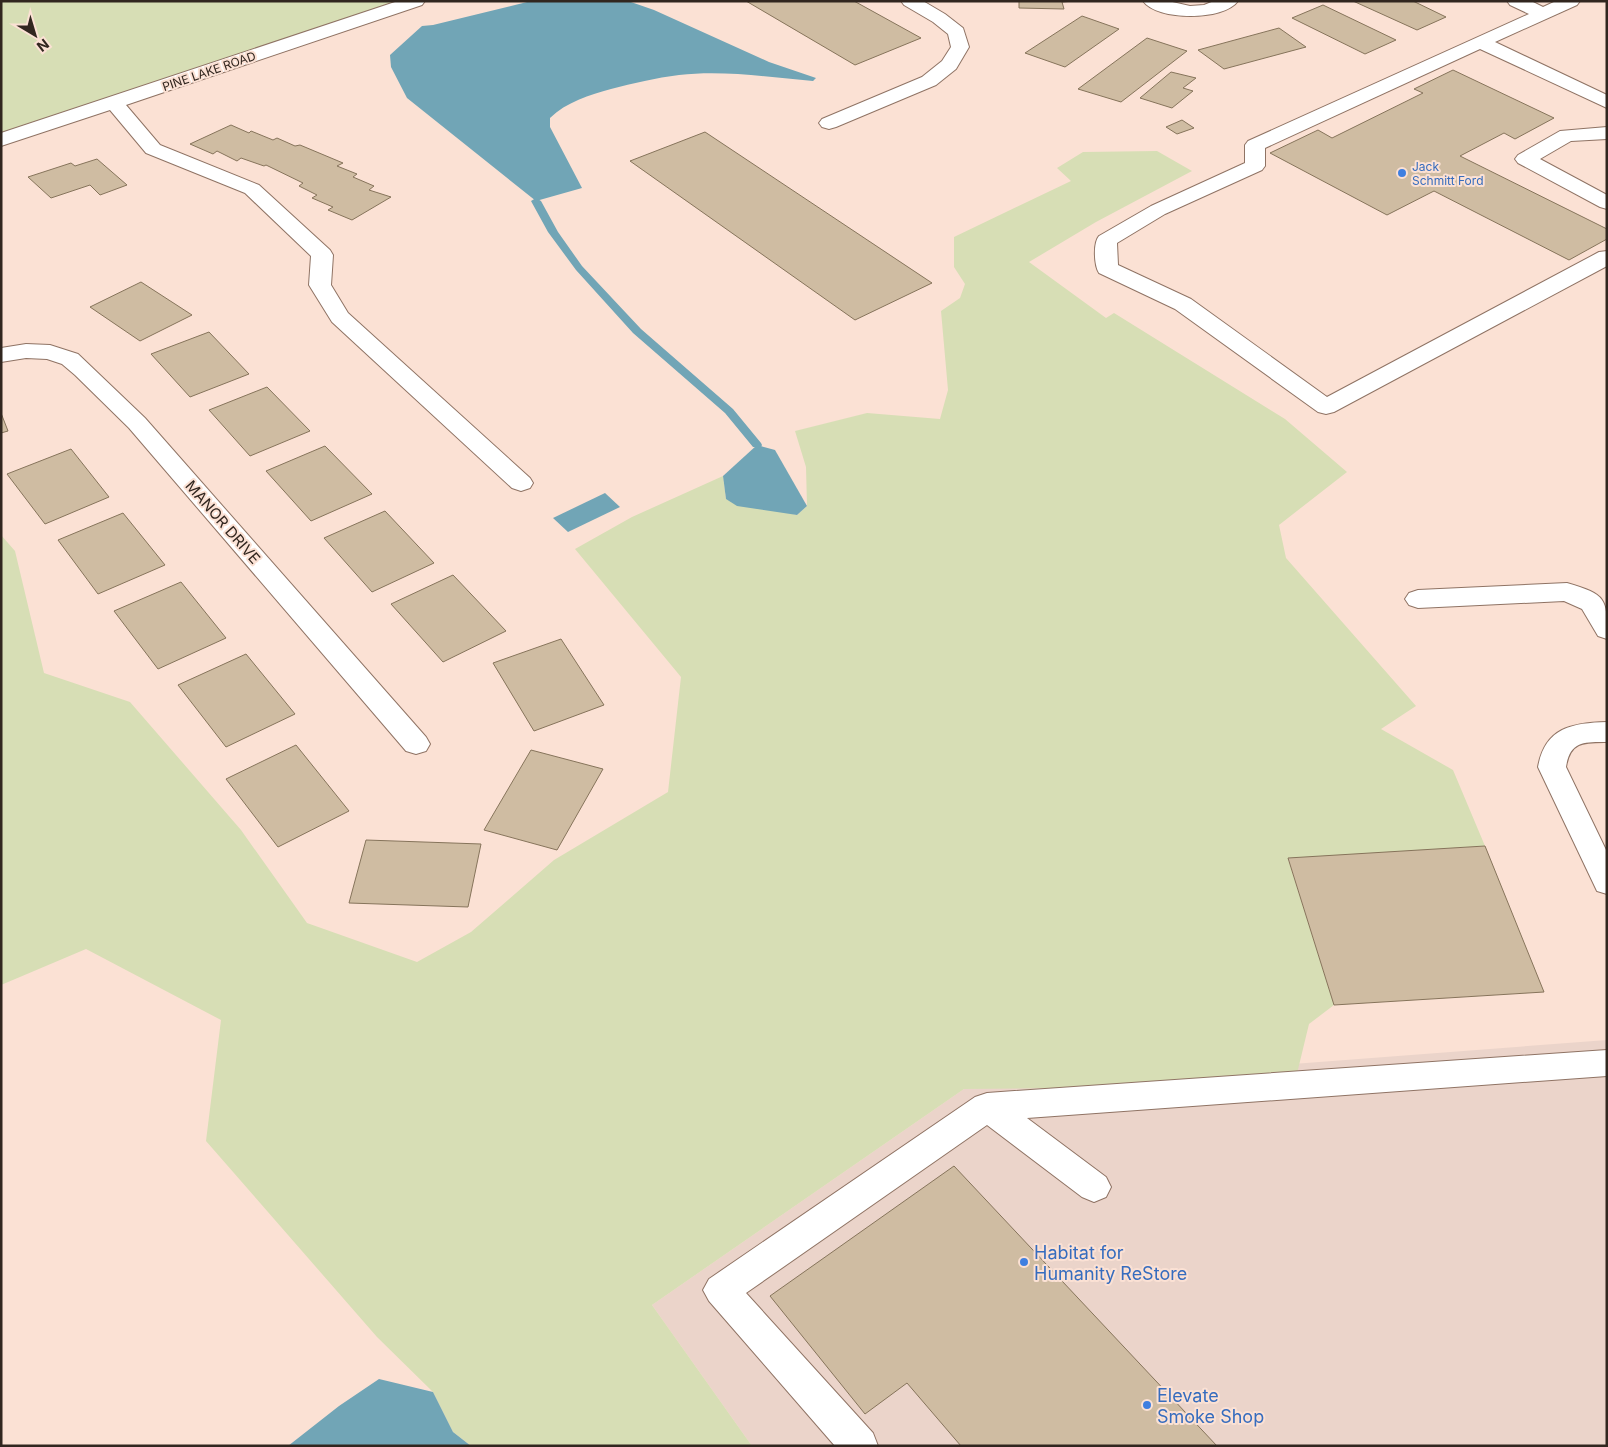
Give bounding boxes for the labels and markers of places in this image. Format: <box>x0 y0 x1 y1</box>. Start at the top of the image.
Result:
place label: Jack Schmitt Ford <box>1412 159 1483 188</box>
marker: Jack Schmitt Ford <box>1396 167 1408 179</box>
place label: Habitat for Humanity ReStore <box>1034 1242 1187 1284</box>
marker: Habitat for Humanity ReStore <box>1018 1256 1030 1268</box>
place label: Elevate Smoke Shop <box>1157 1385 1264 1427</box>
marker: Elevate Smoke Shop <box>1141 1399 1153 1411</box>

